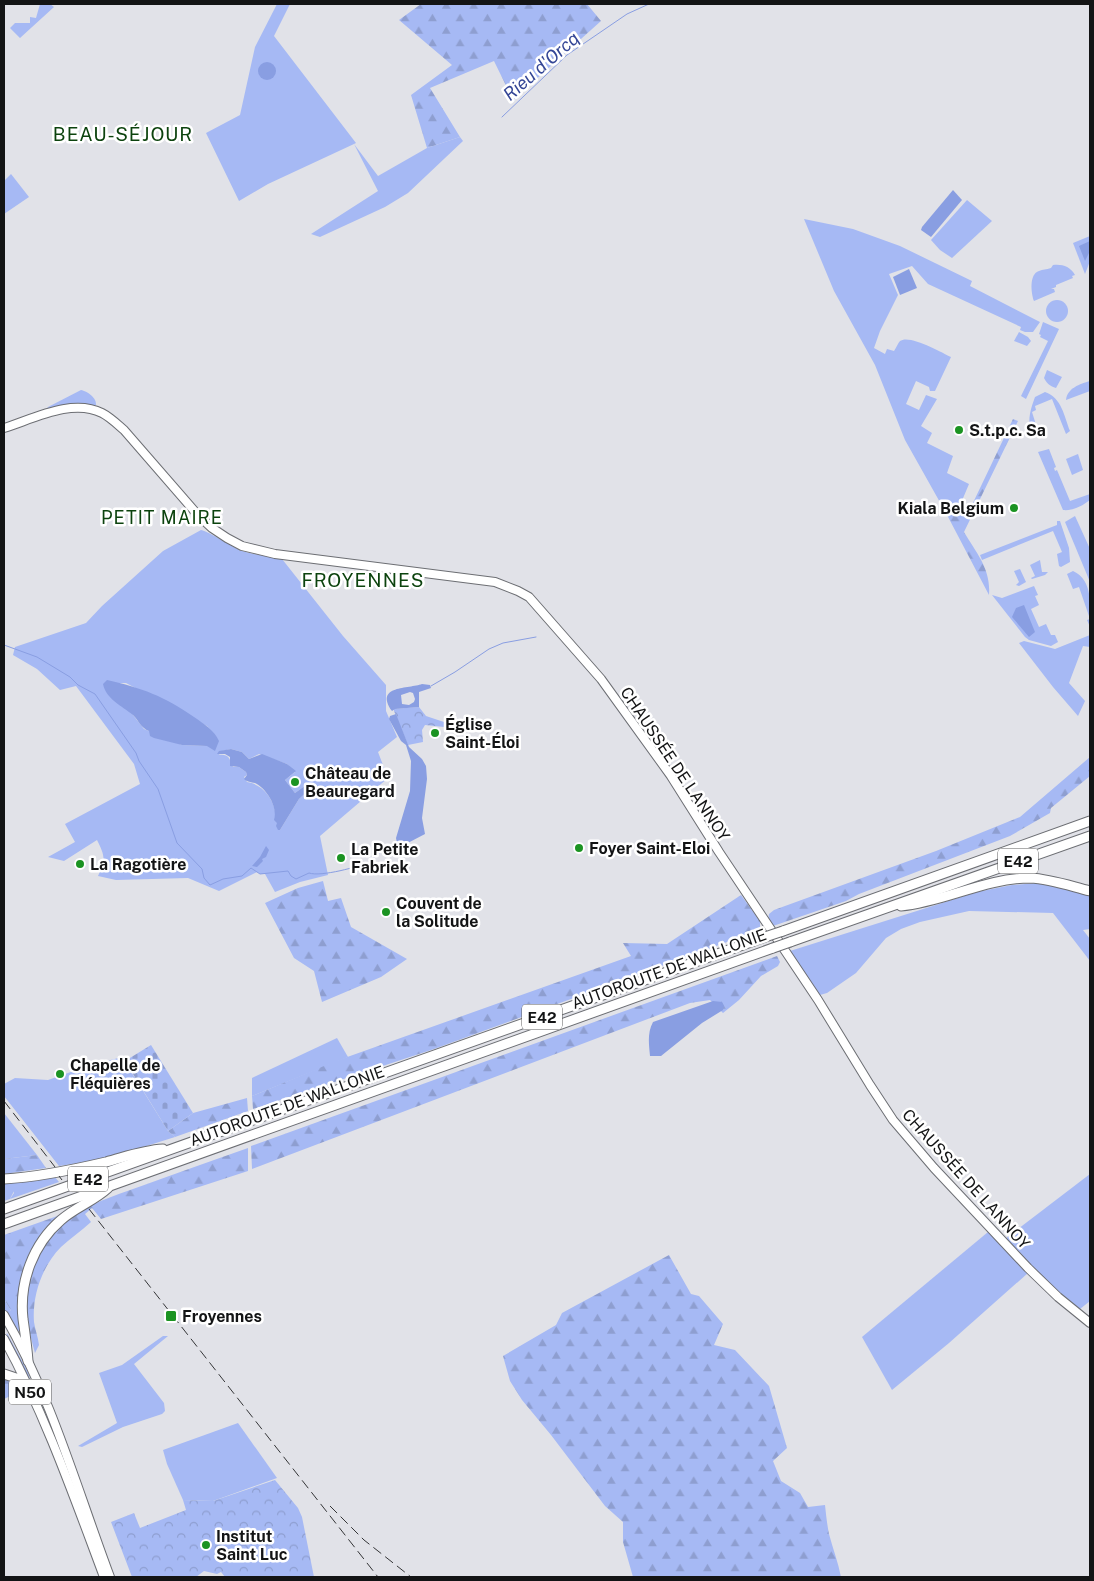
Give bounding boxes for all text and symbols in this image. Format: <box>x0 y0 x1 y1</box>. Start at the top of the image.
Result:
water label: Rieu d'Orcq <box>499 27 583 105</box>
district label: BEAU-SÉJOUR <box>53 123 193 145</box>
place label: S.t.p.c. Sa <box>969 421 1046 440</box>
marker: S.t.p.c. Sa <box>953 424 965 436</box>
place label: Kiala Belgium <box>897 499 1004 518</box>
marker: Kiala Belgium <box>1008 502 1020 514</box>
district label: PETIT MAIRE <box>101 507 223 528</box>
district label: FROYENNES <box>301 569 425 591</box>
street label: CHAUSSÉE DE LANNOY <box>616 683 735 845</box>
place label: Église Saint-Éloi <box>445 714 520 752</box>
marker: Église Saint-Éloi <box>429 727 441 739</box>
place label: Château de Beauregard <box>305 764 395 801</box>
marker: Château de Beauregard <box>289 776 301 788</box>
place label: Foyer Saint-Eloi <box>589 839 710 858</box>
place label: La Petite Fabriek <box>351 840 418 877</box>
marker: Foyer Saint-Eloi <box>573 842 585 854</box>
road number: E42 <box>998 848 1038 874</box>
marker: La Petite Fabriek <box>335 852 347 864</box>
place label: La Ragotière <box>90 855 187 874</box>
marker: La Ragotière <box>74 858 86 870</box>
place label: Couvent de la Solitude <box>396 894 482 931</box>
marker: Couvent de la Solitude <box>380 906 392 918</box>
street label: AUTOROUTE DE WALLONIE <box>569 925 769 1013</box>
road number: E42 <box>522 1004 562 1030</box>
place label: Chapelle de Fléquières <box>70 1056 160 1093</box>
street label: AUTOROUTE DE WALLONIE <box>187 1062 387 1150</box>
marker: Chapelle de Fléquières <box>54 1068 66 1080</box>
street label: CHAUSSÉE DE LANNOY <box>898 1104 1035 1253</box>
road number: E42 <box>68 1166 108 1192</box>
place label: Froyennes <box>182 1307 262 1326</box>
marker: Froyennes <box>164 1309 178 1323</box>
road number: N50 <box>9 1380 51 1404</box>
place label: Institut Saint Luc <box>216 1527 288 1564</box>
marker: Institut Saint Luc <box>200 1539 212 1551</box>

